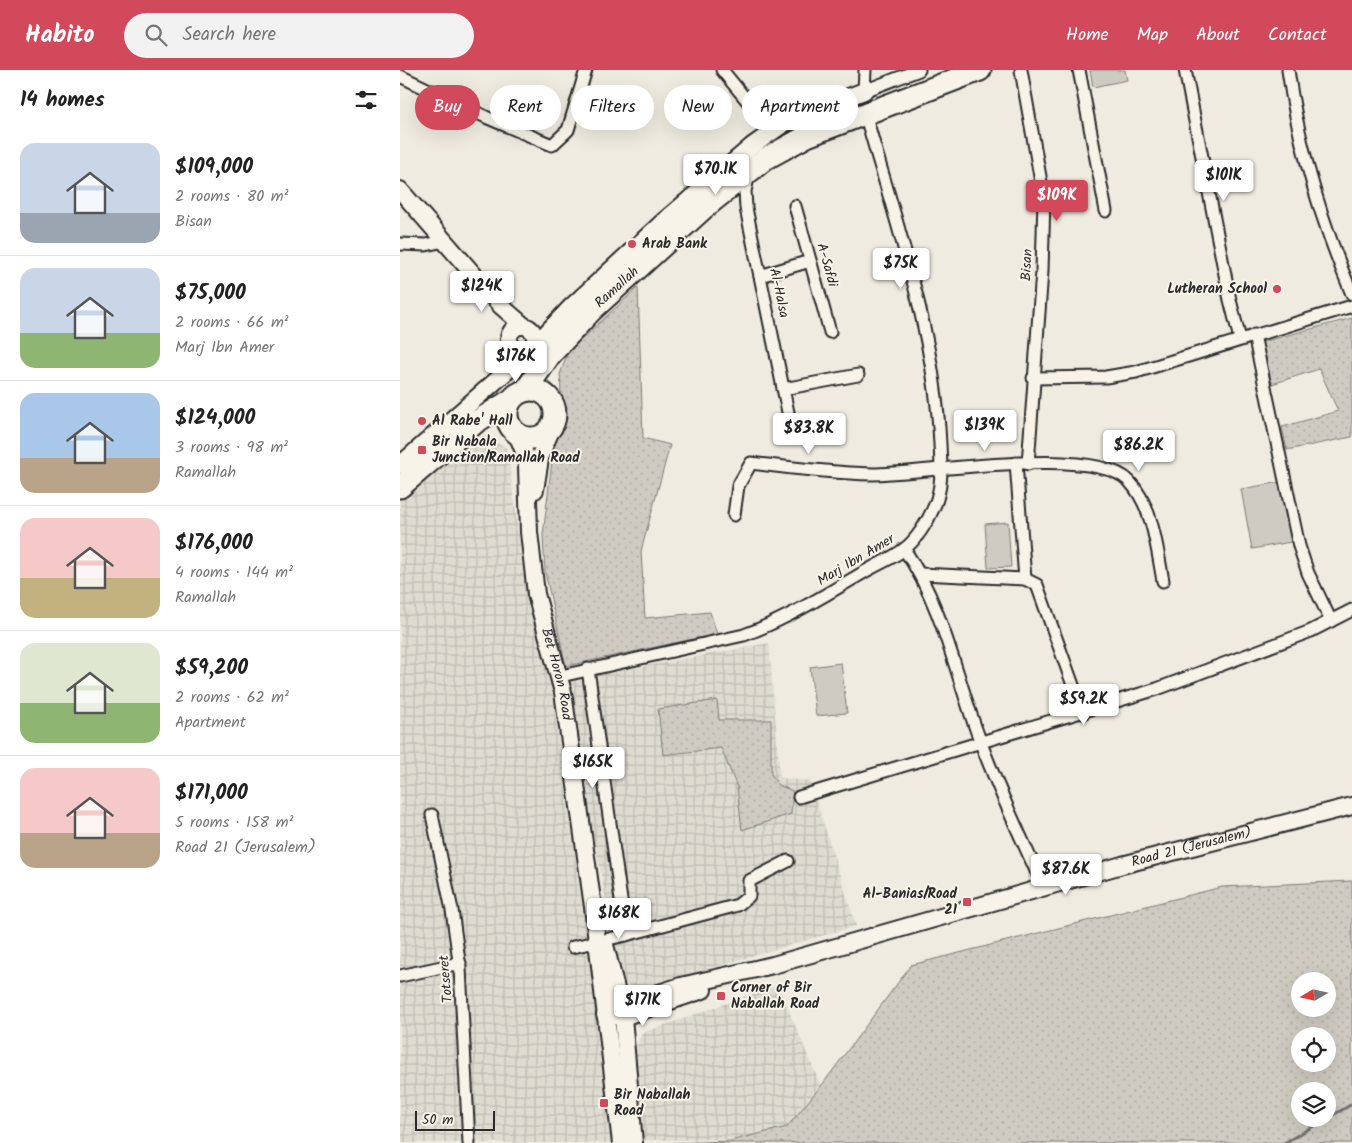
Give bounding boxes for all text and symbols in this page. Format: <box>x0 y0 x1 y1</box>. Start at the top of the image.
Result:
search box <box>124 13 474 58</box>
text: Habito <box>25 16 94 55</box>
text: Search here <box>182 20 276 50</box>
icon: search <box>142 21 170 49</box>
text: Home <box>1066 21 1109 50</box>
text: Map <box>1137 21 1168 50</box>
text: About <box>1196 21 1240 50</box>
text: Contact <box>1268 21 1327 50</box>
text: 14 homes <box>20 84 105 117</box>
chip: Buy <box>415 85 480 130</box>
chip: Rent <box>490 85 561 130</box>
chip: Filters <box>571 85 654 130</box>
chip: New <box>664 85 732 130</box>
chip: Apartment <box>742 85 858 130</box>
icon: filters <box>352 86 380 114</box>
text: $109,000 <box>175 151 253 184</box>
pin: $70.1K <box>675 154 757 196</box>
text: $70.1K <box>694 157 738 182</box>
pin: $101K <box>1189 160 1259 202</box>
icon: home <box>60 163 120 223</box>
text: $101K <box>1206 163 1242 188</box>
pin: $109K <box>1022 180 1092 222</box>
text: $109K <box>1037 183 1077 208</box>
text: 2 rooms · 80 m² <box>175 184 288 209</box>
text: Bisan <box>175 209 212 234</box>
place label: Arab Bank <box>642 233 708 255</box>
marker: Arab Bank <box>626 238 638 250</box>
street label: A-Safdi <box>811 241 844 290</box>
pin: $75K <box>871 248 931 290</box>
street label: Bisan <box>1015 248 1039 282</box>
text: $75K <box>884 251 918 276</box>
street label: Ramallah <box>590 261 644 314</box>
street label: Al-Halsa <box>763 266 795 320</box>
pin: $124K <box>447 270 517 313</box>
text: $124K <box>461 274 503 299</box>
text: $75,000 <box>175 277 246 310</box>
place label: Lutheran School <box>1167 278 1267 300</box>
marker: Lutheran School <box>1271 283 1283 295</box>
icon: home <box>60 288 120 348</box>
text: 2 rooms · 66 m² <box>175 310 289 335</box>
text: Marj Ibn Amer <box>175 335 274 360</box>
pin: $176K <box>481 340 551 383</box>
text: $176K <box>496 344 536 369</box>
text: $124,000 <box>175 402 255 435</box>
place label: Al Rabe' Hall <box>432 410 513 432</box>
pin: $139K <box>950 410 1020 452</box>
pin: $83.8K <box>768 412 850 455</box>
icon: home <box>60 413 120 473</box>
text: $139K <box>965 413 1005 438</box>
marker: Al Rabe' Hall <box>416 415 428 427</box>
text: $83.8K <box>784 416 834 441</box>
pin: $86.2K <box>1098 430 1180 472</box>
place label: Bir Nabala Junction/Ramallah Road <box>432 431 580 469</box>
text: $86.2K <box>1114 433 1164 458</box>
text: 3 rooms · 98 m² <box>175 435 288 460</box>
marker: Bir Nabala Junction/Ramallah Road <box>416 444 428 456</box>
text: Ramallah <box>175 460 236 485</box>
text: $176,000 <box>175 527 253 560</box>
street label: Marj Ibn Amer <box>813 528 900 592</box>
icon: home <box>60 538 120 598</box>
text: 4 rooms · 144 m² <box>175 560 293 585</box>
text: Ramallah <box>175 585 236 610</box>
street label: Bet Horon Road <box>535 626 578 723</box>
text: $59,200 <box>175 652 248 685</box>
icon: home <box>60 663 120 723</box>
pin: $59.2K <box>1043 684 1125 726</box>
text: 2 rooms · 62 m² <box>175 685 289 710</box>
text: $59.2K <box>1060 687 1108 712</box>
text: Apartment <box>175 710 246 735</box>
pin: $165K <box>558 746 628 789</box>
text: $165K <box>573 750 613 775</box>
text: $171,000 <box>175 777 248 810</box>
icon: home <box>60 788 120 848</box>
text: 5 rooms · 158 m² <box>175 810 293 835</box>
street label: Road 21 (Jerusalem) <box>1129 821 1254 873</box>
text: Road 21 (Jerusalem) <box>175 835 316 860</box>
pin: $87.6K <box>1025 854 1107 896</box>
text: $87.6K <box>1042 857 1090 882</box>
place label: Al-Banias/Road 21 <box>863 883 958 921</box>
marker: Al-Banias/Road 21 <box>961 896 973 908</box>
pin: $168K <box>584 898 654 940</box>
text: $168K <box>598 901 640 926</box>
street label: Totseret <box>433 954 459 1004</box>
north arrow <box>1291 972 1336 1018</box>
map controls <box>1291 972 1336 1127</box>
place label: Corner of Bir Naballah Road <box>731 977 820 1015</box>
pin: $171K <box>608 984 678 1027</box>
text: $171K <box>625 988 661 1013</box>
marker: Corner of Bir Naballah Road <box>715 990 727 1002</box>
button: locate <box>1291 1027 1336 1072</box>
button: layers <box>1291 1082 1336 1127</box>
place label: Bir Naballah Road <box>614 1084 690 1122</box>
marker: Bir Naballah Road <box>598 1097 610 1109</box>
scale bar <box>415 1108 495 1131</box>
text: 50 m <box>422 1109 453 1131</box>

